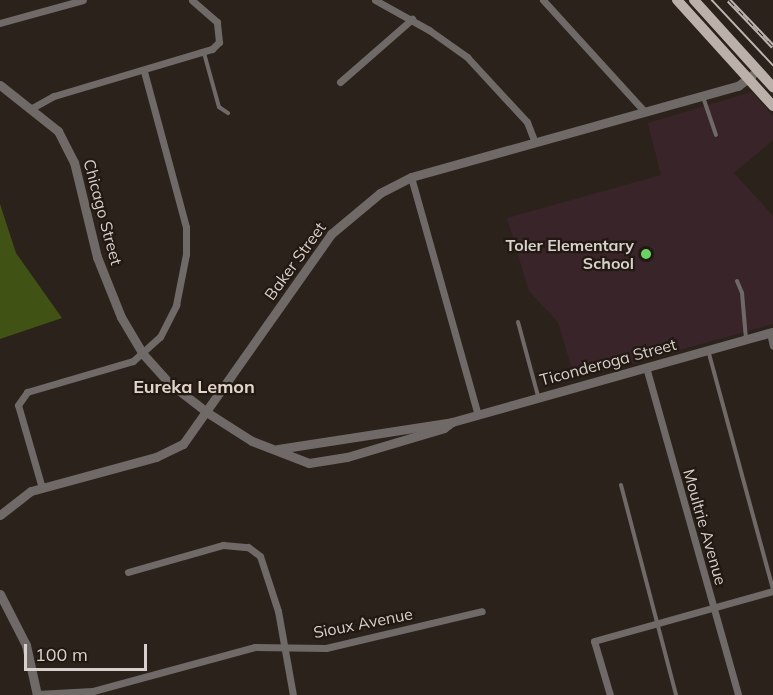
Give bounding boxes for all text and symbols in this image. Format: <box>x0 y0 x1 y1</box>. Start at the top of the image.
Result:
street label: Chicago Street <box>80 157 126 267</box>
street label: Baker Street <box>260 218 330 304</box>
place label: Toler Elementary School <box>506 235 634 273</box>
marker: Toler Elementary School <box>639 247 653 261</box>
street label: Ticonderoga Street <box>538 335 678 389</box>
district label: Eureka Lemon <box>133 376 255 398</box>
street label: Moultrie Avenue <box>679 467 731 587</box>
street label: Sioux Avenue <box>312 604 414 642</box>
scale bar <box>27 632 150 670</box>
text: 100 m <box>35 643 88 666</box>

